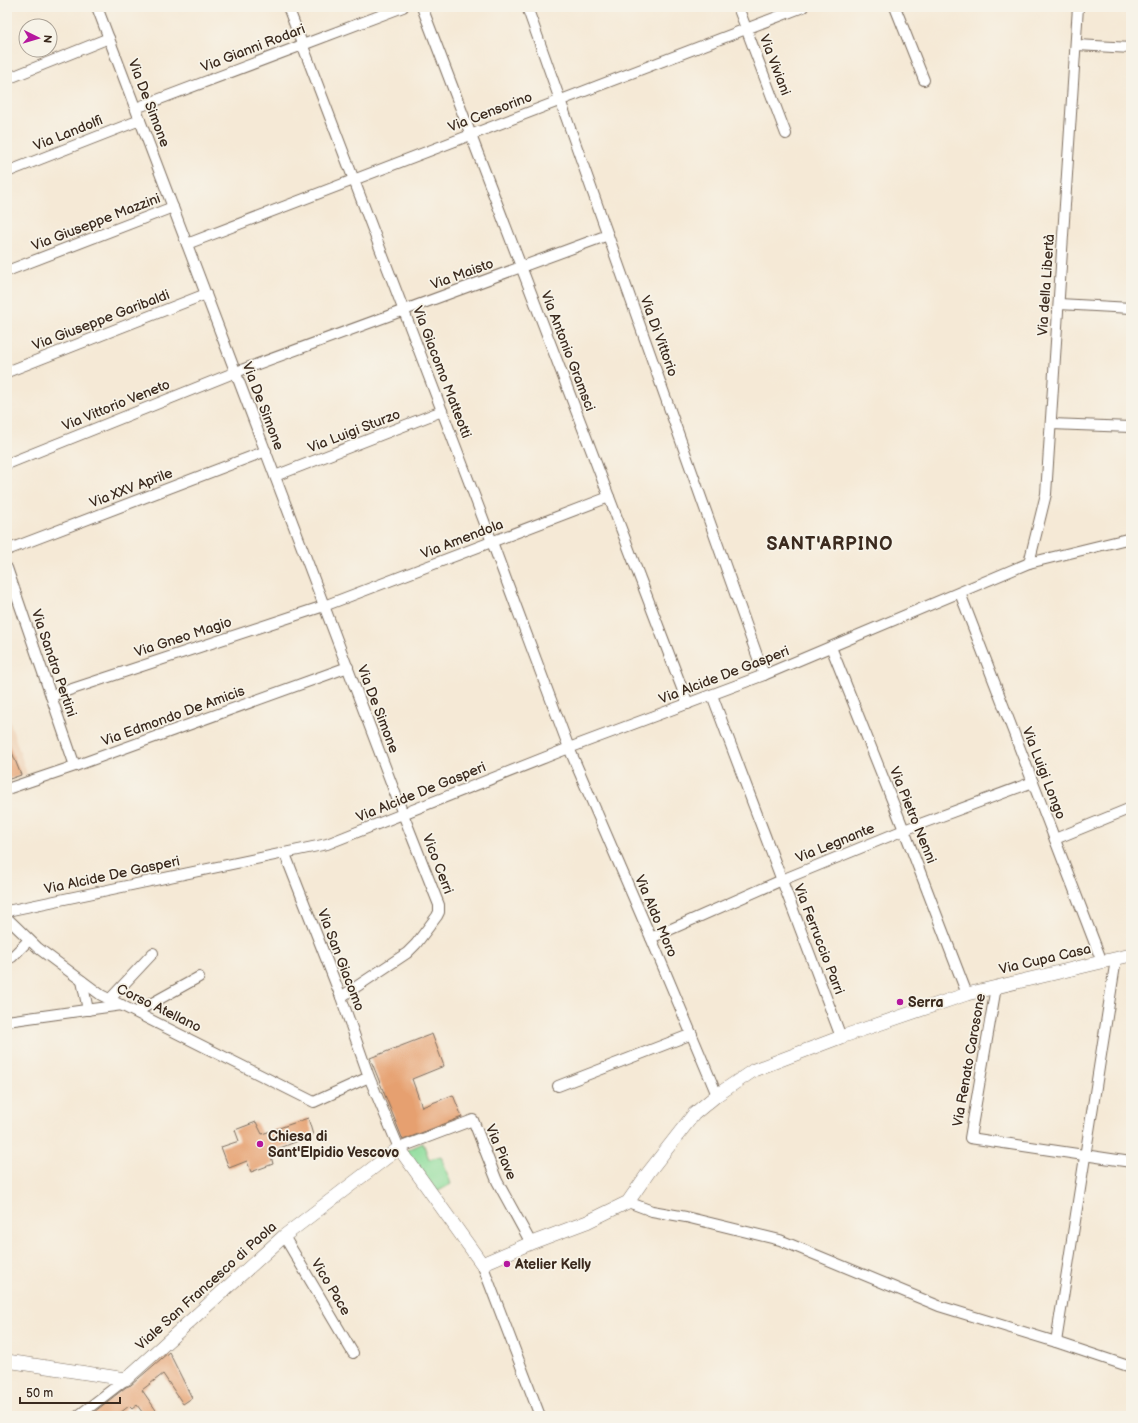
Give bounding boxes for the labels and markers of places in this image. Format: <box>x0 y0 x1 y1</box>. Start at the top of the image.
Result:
place label: Serra <box>908 994 943 1011</box>
marker: Serra <box>895 997 905 1007</box>
place label: Chiesa di Sant'Elpidio Vescovo <box>268 1128 399 1161</box>
marker: Chiesa di Sant'Elpidio Vescovo <box>255 1139 265 1149</box>
place label: Atelier Kelly <box>514 1256 592 1273</box>
marker: Atelier Kelly <box>502 1259 512 1269</box>

